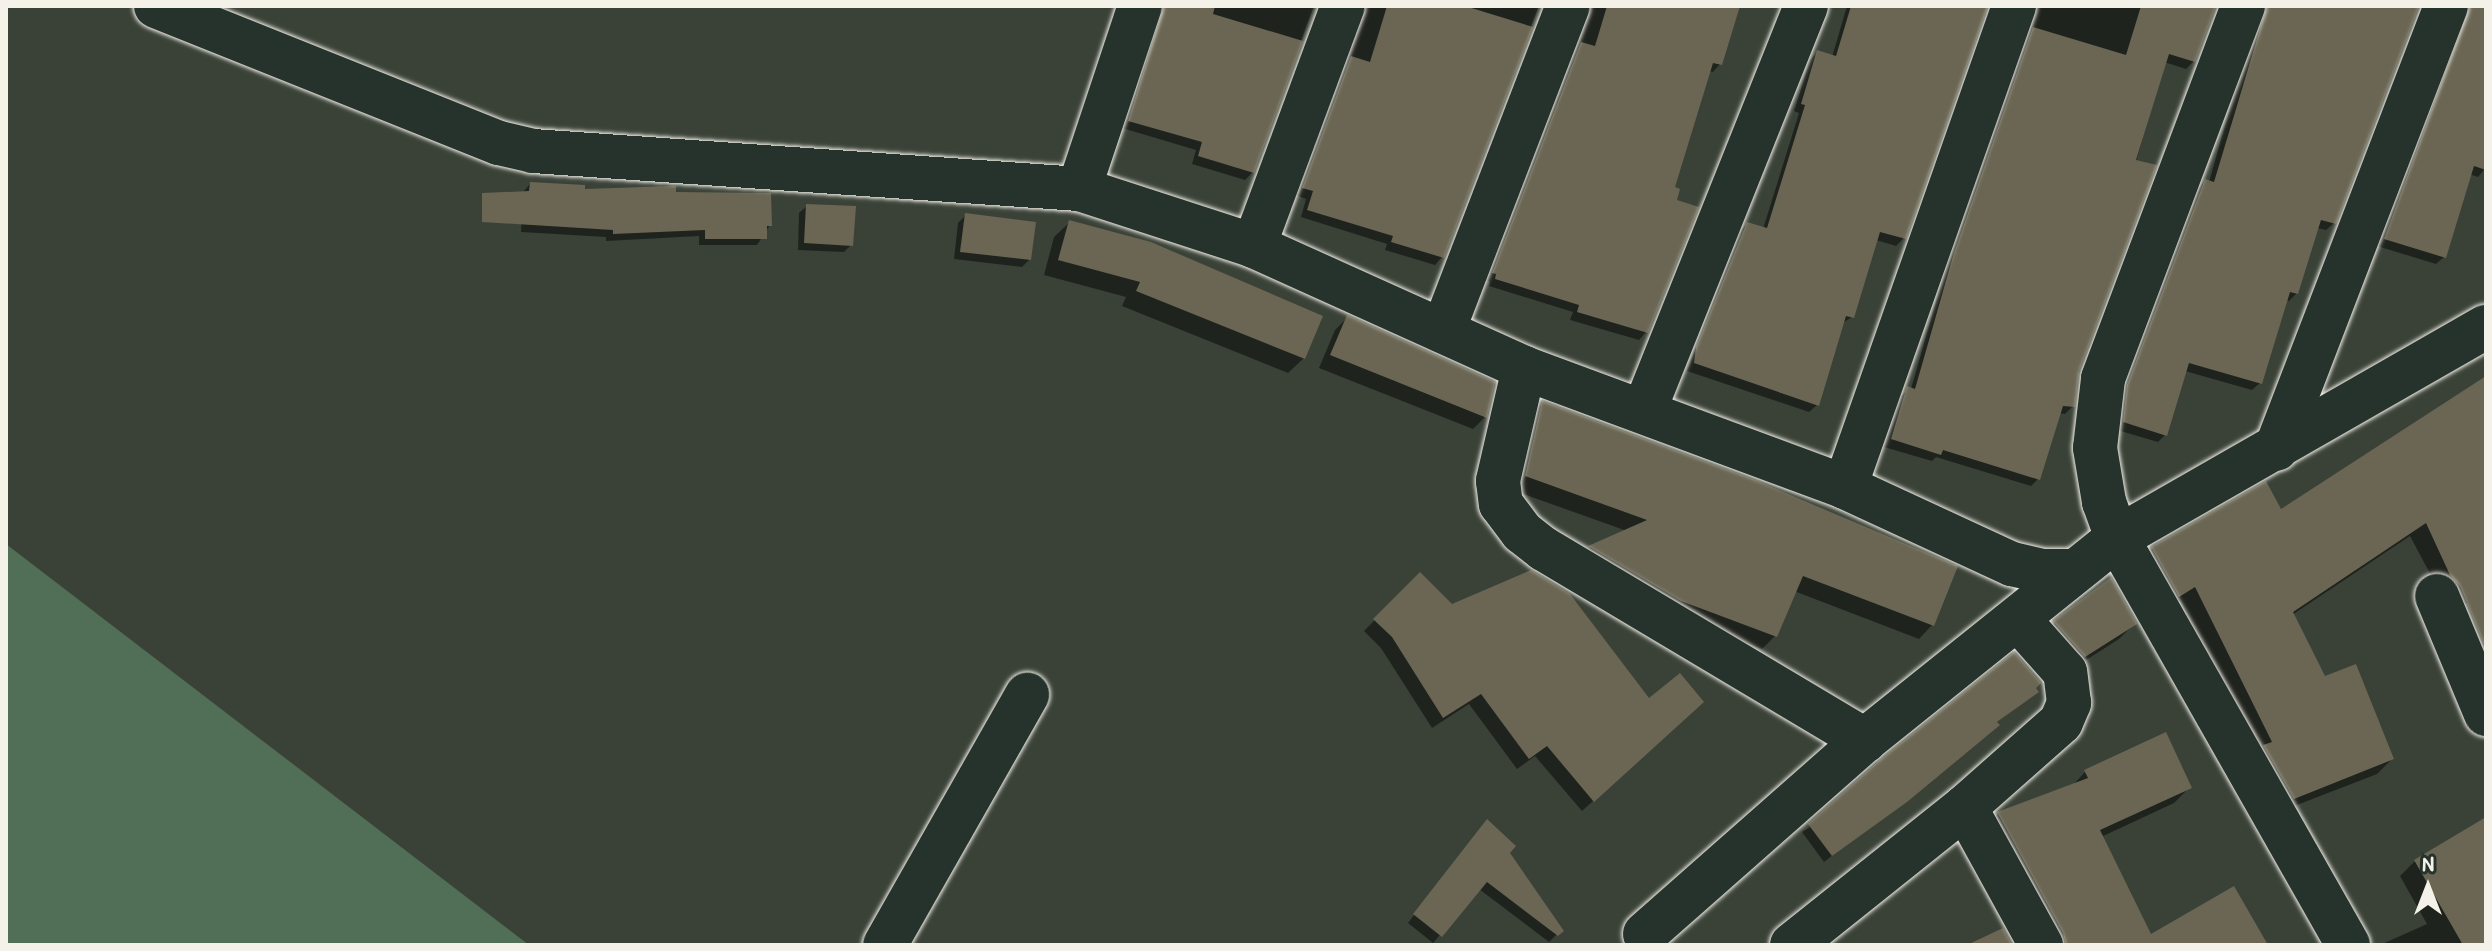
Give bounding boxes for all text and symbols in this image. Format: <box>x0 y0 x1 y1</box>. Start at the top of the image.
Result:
north arrow <box>2388 847 2468 927</box>
text: N <box>2422 848 2434 878</box>

